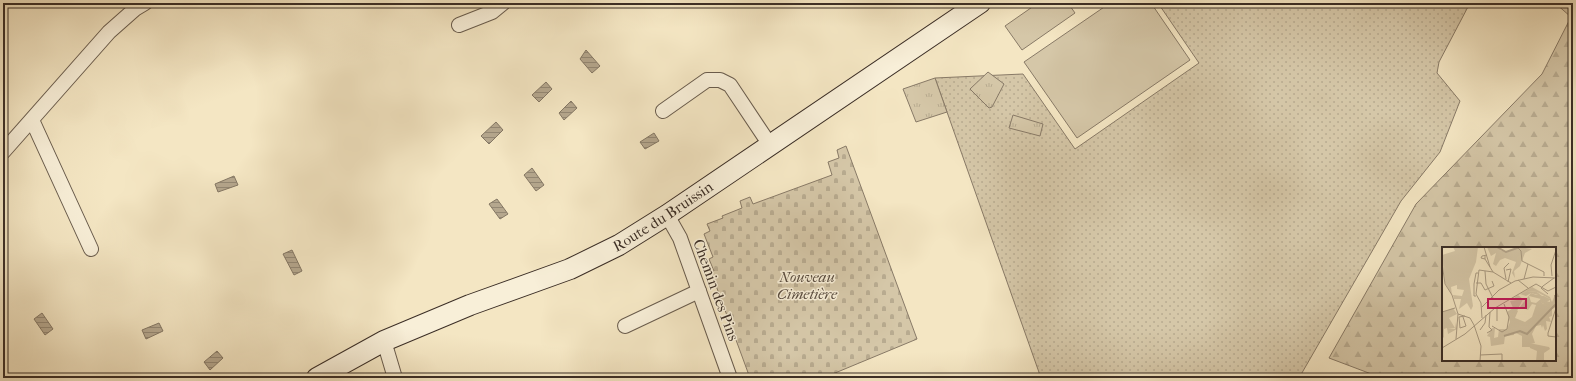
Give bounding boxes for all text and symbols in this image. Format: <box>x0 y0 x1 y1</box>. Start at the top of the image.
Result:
street label: Route du Bruissin <box>610 177 717 256</box>
street label: Chemin des Pins <box>689 237 743 344</box>
inset map <box>1442 247 1556 361</box>
park label: Nouveau Cimetière <box>777 268 838 303</box>

